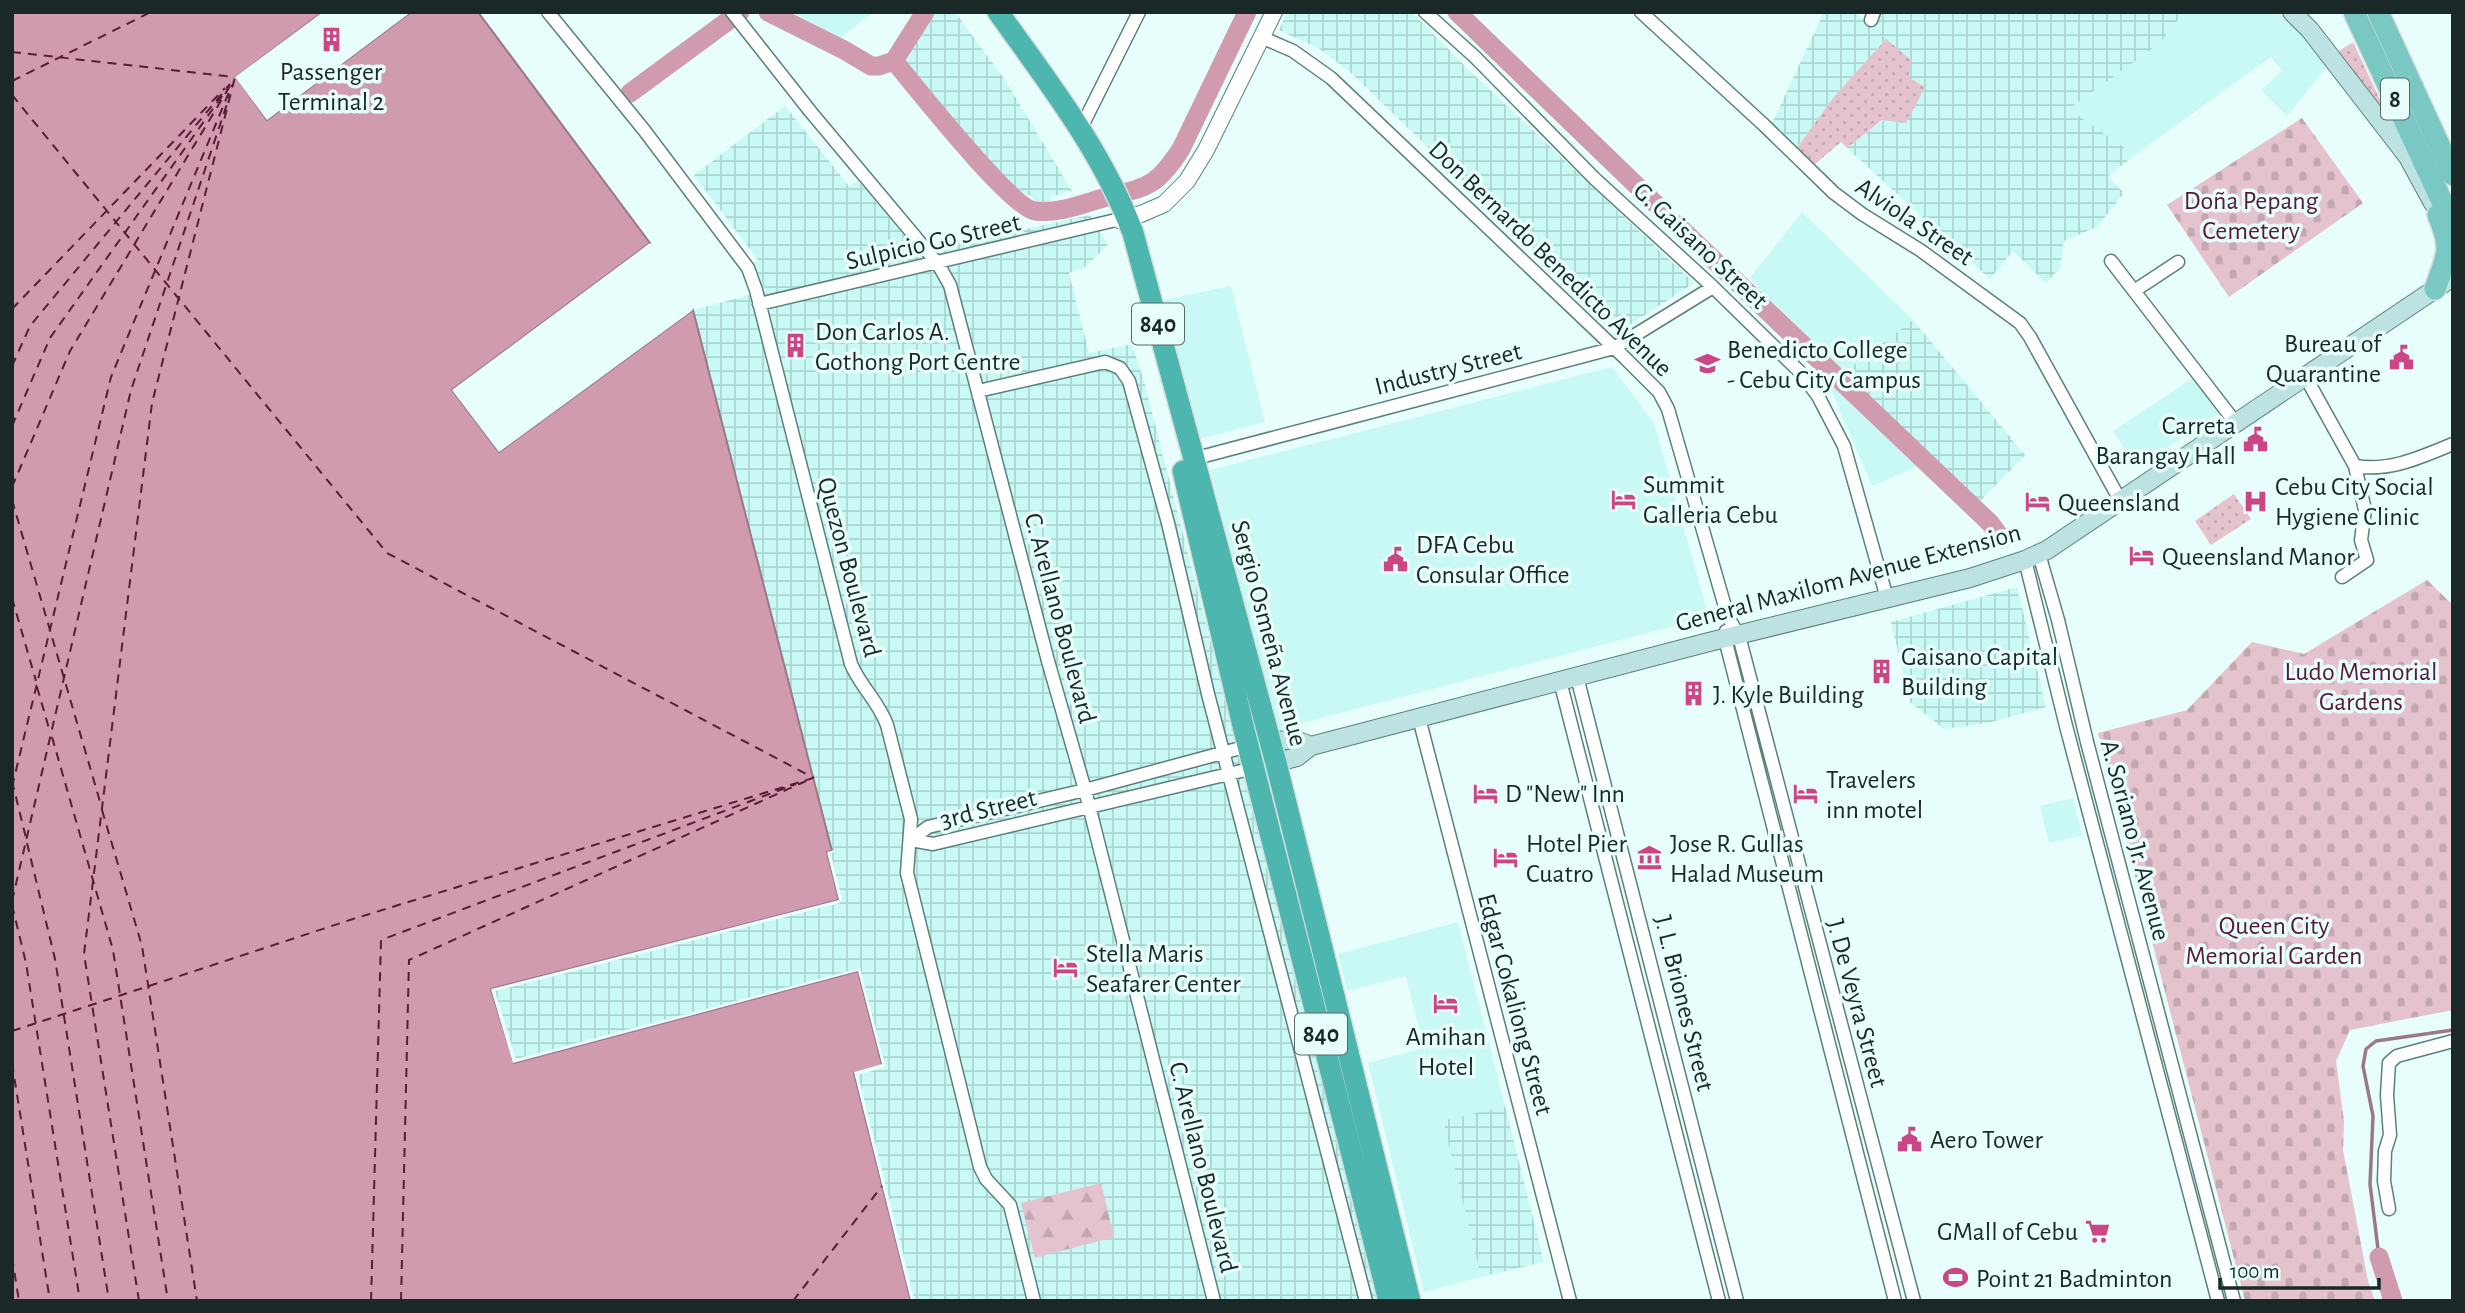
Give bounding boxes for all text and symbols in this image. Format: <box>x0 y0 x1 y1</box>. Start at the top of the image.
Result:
building icon: Passenger Terminal 2 <box>317 25 345 53</box>
place label: Passenger Terminal 2 <box>278 59 384 115</box>
road number: 8 <box>2381 78 2409 119</box>
street label: Don Bernardo Benedicto Avenue <box>1424 136 1677 382</box>
street label: Alviola Street <box>1851 173 1978 270</box>
street label: G. Gaisano Street <box>1628 177 1772 314</box>
park label: Doña Pepang Cemetery <box>2184 188 2319 244</box>
street label: Sulpicio Go Street <box>843 209 1023 275</box>
road number: 840 <box>1132 304 1184 344</box>
place label: Don Carlos A. Gothong Port Centre <box>815 319 1021 375</box>
place label: Bureau of Quarantine <box>2266 331 2383 387</box>
building icon: Don Carlos A. Gothong Port Centre <box>781 332 809 360</box>
place label: Benedicto College - Cebu City Campus <box>1727 337 1921 393</box>
street label: Industry Street <box>1372 338 1524 400</box>
public building icon: Bureau of Quarantine <box>2387 344 2415 372</box>
school or university icon: Benedicto College - Cebu City Campus <box>1693 350 1721 378</box>
place label: Carreta Barangay Hall <box>2095 413 2236 469</box>
public building icon: Carreta Barangay Hall <box>2242 426 2270 454</box>
place label: Summit Galleria Cebu <box>1643 472 1778 528</box>
place label: Cebu City Social Hygiene Clinic <box>2275 474 2434 530</box>
street label: Quezon Boulevard <box>813 475 885 660</box>
hotel icon: Summit Galleria Cebu <box>1609 485 1637 513</box>
hospital icon: Cebu City Social Hygiene Clinic <box>2241 487 2269 515</box>
hotel icon: Queensland <box>2024 488 2052 516</box>
place label: Queensland <box>2058 490 2180 516</box>
street label: C. Arellano Boulevard <box>1019 510 1101 726</box>
street label: Sergio Osmeña Avenue <box>1226 518 1312 749</box>
street label: General Maxilom Avenue Extension <box>1673 519 2024 637</box>
place label: DFA Cebu Consular Office <box>1416 532 1569 588</box>
hotel icon: Queensland Manor <box>2128 542 2156 570</box>
place label: Queensland Manor <box>2162 544 2355 570</box>
public building icon: DFA Cebu Consular Office <box>1382 545 1410 573</box>
place label: Gaisano Capital Building <box>1901 644 2058 700</box>
building icon: Gaisano Capital Building <box>1867 657 1895 685</box>
park label: Ludo Memorial Gardens <box>2285 659 2437 715</box>
building icon: J. Kyle Building <box>1679 680 1707 708</box>
place label: J. Kyle Building <box>1713 682 1864 708</box>
street label: A. Soriano Jr. Avenue <box>2096 737 2174 943</box>
place label: Travelers inn motel <box>1826 767 1923 823</box>
hotel icon: D "New" Inn <box>1471 779 1499 807</box>
hotel icon: Travelers inn motel <box>1792 780 1820 808</box>
place label: D "New" Inn <box>1505 781 1625 807</box>
street label: 3rd Street <box>938 784 1039 833</box>
place label: Hotel Pier Cuatro <box>1526 831 1627 887</box>
place label: Jose R. Gullas Halad Museum <box>1670 831 1824 887</box>
hotel icon: Hotel Pier Cuatro <box>1492 844 1520 872</box>
museum icon: Jose R. Gullas Halad Museum <box>1636 844 1664 872</box>
street label: Edgar Cokaliong Street <box>1473 891 1557 1118</box>
street label: J. L. Briones Street <box>1650 913 1718 1094</box>
park label: Queen City Memorial Garden <box>2185 913 2363 969</box>
street label: J. De Veyra Street <box>1822 916 1892 1090</box>
place label: Stella Maris Seafarer Center <box>1086 941 1241 997</box>
hotel icon: Stella Maris Seafarer Center <box>1052 954 1080 982</box>
hotel icon: Amihan Hotel <box>1432 990 1460 1018</box>
road number: 840 <box>1295 1014 1347 1054</box>
place label: Amihan Hotel <box>1406 1024 1486 1080</box>
street label: C. Arellano Boulevard <box>1164 1059 1242 1275</box>
public building icon: Aero Tower <box>1896 1125 1924 1153</box>
place label: Aero Tower <box>1930 1127 2044 1153</box>
supermarket icon: GMall of Cebu <box>2084 1217 2112 1245</box>
place label: GMall of Cebu <box>1937 1219 2078 1245</box>
scale bar <box>2220 1246 2379 1290</box>
text: 100 m <box>2230 1261 2280 1282</box>
sports icon: Point 21 Badminton <box>1942 1264 1970 1292</box>
place label: Point 21 Badminton <box>1976 1266 2172 1292</box>

